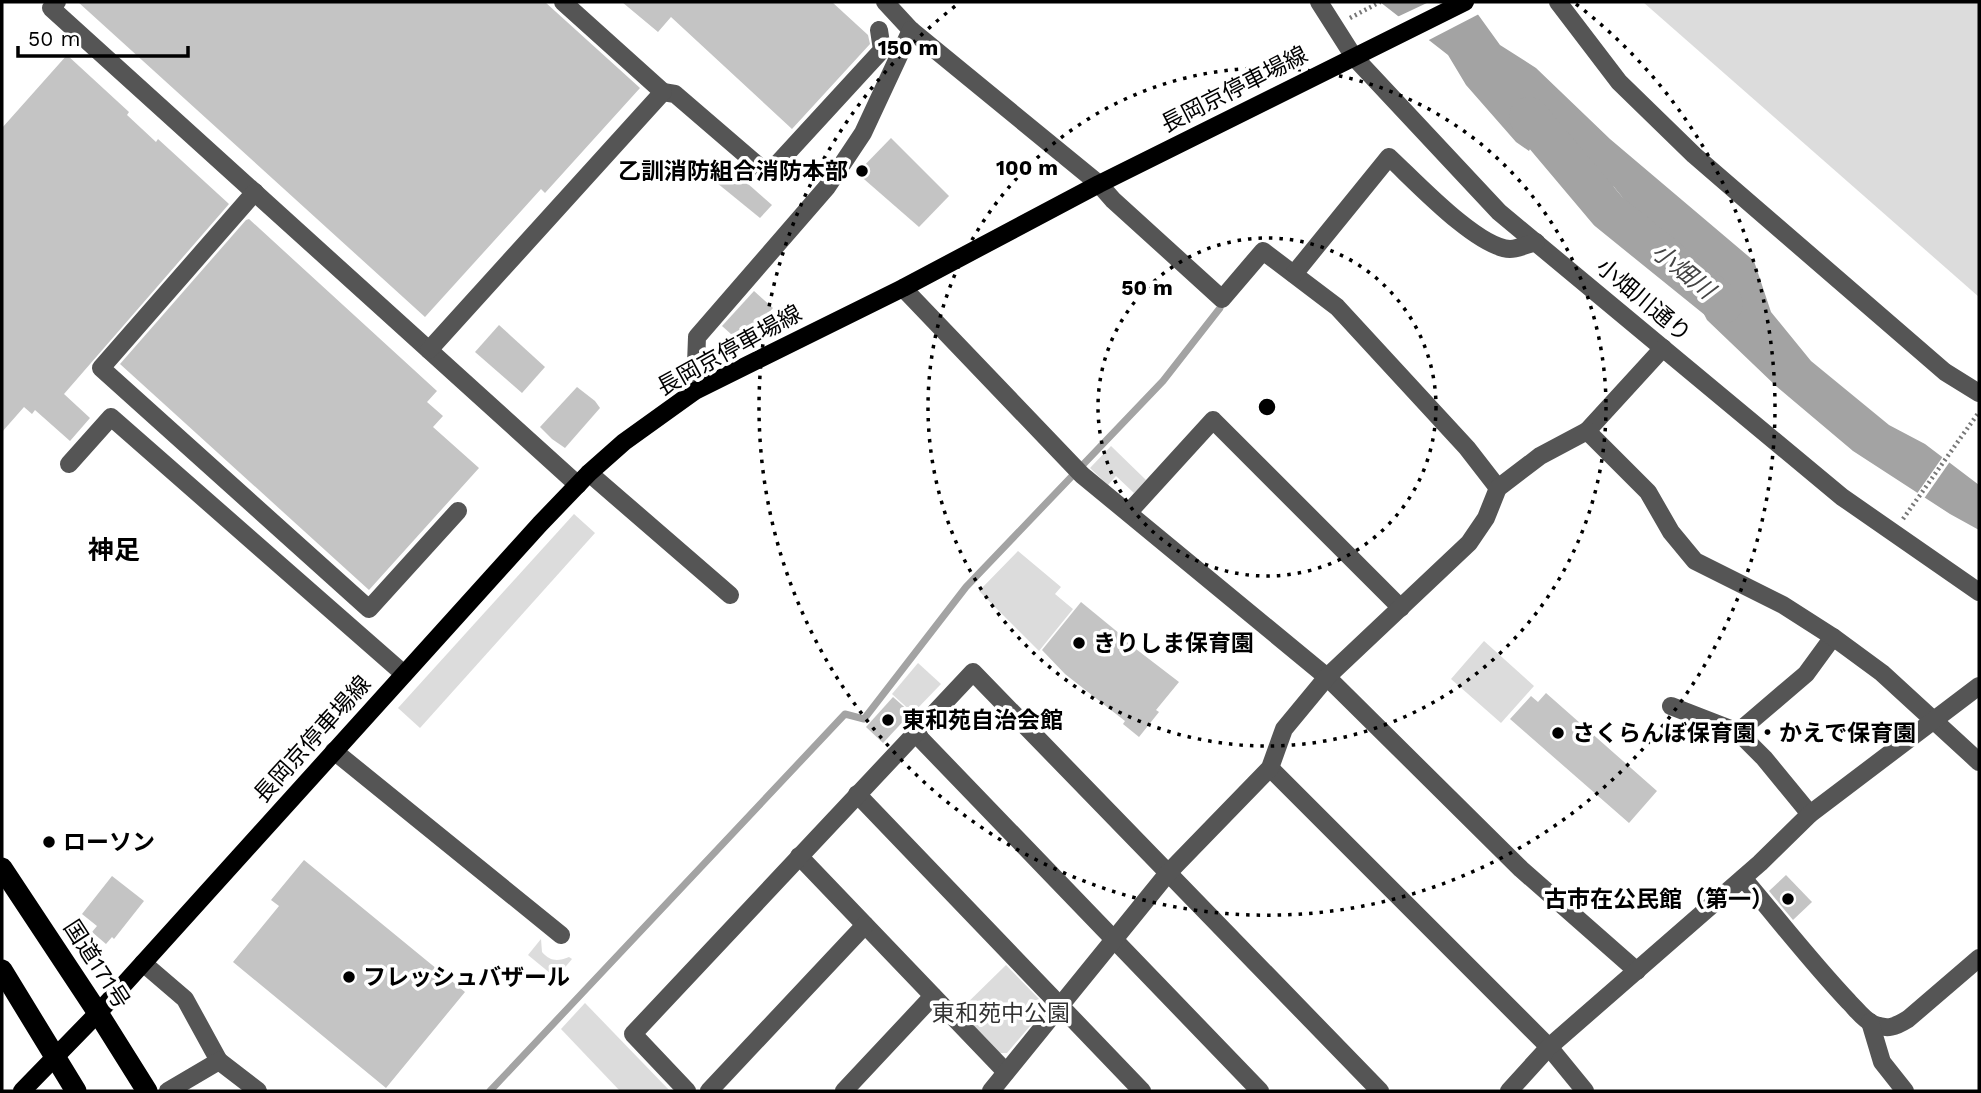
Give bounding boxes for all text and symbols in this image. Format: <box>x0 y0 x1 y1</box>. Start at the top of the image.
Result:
scale bar <box>18 14 187 58</box>
text: 50 m <box>28 26 80 51</box>
text: 150 m <box>878 35 938 60</box>
street label: 長岡京停車場線 <box>1156 41 1312 138</box>
text: 100 m <box>996 155 1058 180</box>
place label: 乙訓消防組合消防本部 <box>618 158 848 185</box>
marker: 乙訓消防組合消防本部 <box>854 163 870 179</box>
water label: 小畑川 <box>1646 237 1722 306</box>
street label: 小畑川通り <box>1591 253 1696 348</box>
text: 50 m <box>1121 275 1173 300</box>
street label: 長岡京停車場線 <box>652 300 806 401</box>
centre of rings <box>1255 395 1279 419</box>
district label: 神足 <box>88 535 140 565</box>
place label: きりしま保育園 <box>1093 630 1254 657</box>
marker: きりしま保育園 <box>1071 635 1087 651</box>
street label: 長岡京停車場線 <box>248 670 376 808</box>
place label: 東和苑自治会館 <box>902 707 1063 734</box>
marker: 東和苑自治会館 <box>880 712 896 728</box>
place label: さくらんぼ保育園・かえで保育園 <box>1572 720 1916 747</box>
marker: さくらんぼ保育園・かえで保育園 <box>1550 725 1566 741</box>
place label: ローソン <box>63 829 155 856</box>
marker: ローソン <box>41 834 57 850</box>
place label: 古市在公民館（第一） <box>1544 886 1774 913</box>
marker: 古市在公民館（第一） <box>1780 891 1796 907</box>
street label: 国道171号 <box>58 915 135 1013</box>
place label: フレッシュバザール <box>363 964 570 991</box>
marker: フレッシュバザール <box>341 969 357 985</box>
park label: 東和苑中公園 <box>932 1000 1070 1027</box>

